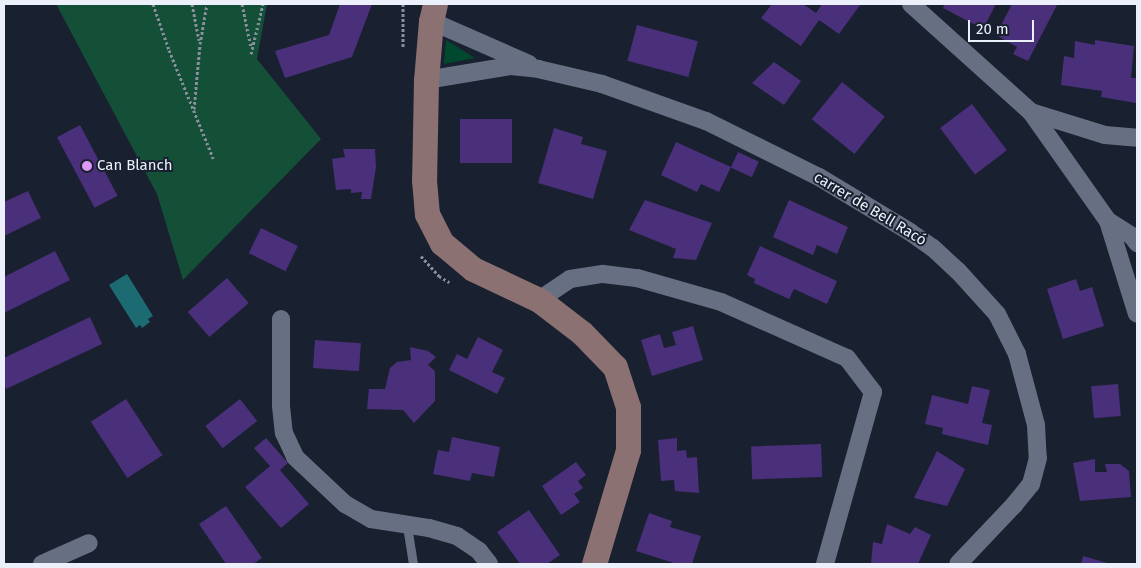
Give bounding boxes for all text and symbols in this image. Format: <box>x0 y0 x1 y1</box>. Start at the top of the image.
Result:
scale bar <box>971 10 1037 42</box>
text: 20 m <box>976 20 1009 38</box>
place label: Can Blanch <box>97 157 173 175</box>
marker: Can Blanch <box>81 160 93 172</box>
street label: carrer de Bell Racó <box>810 168 930 250</box>

